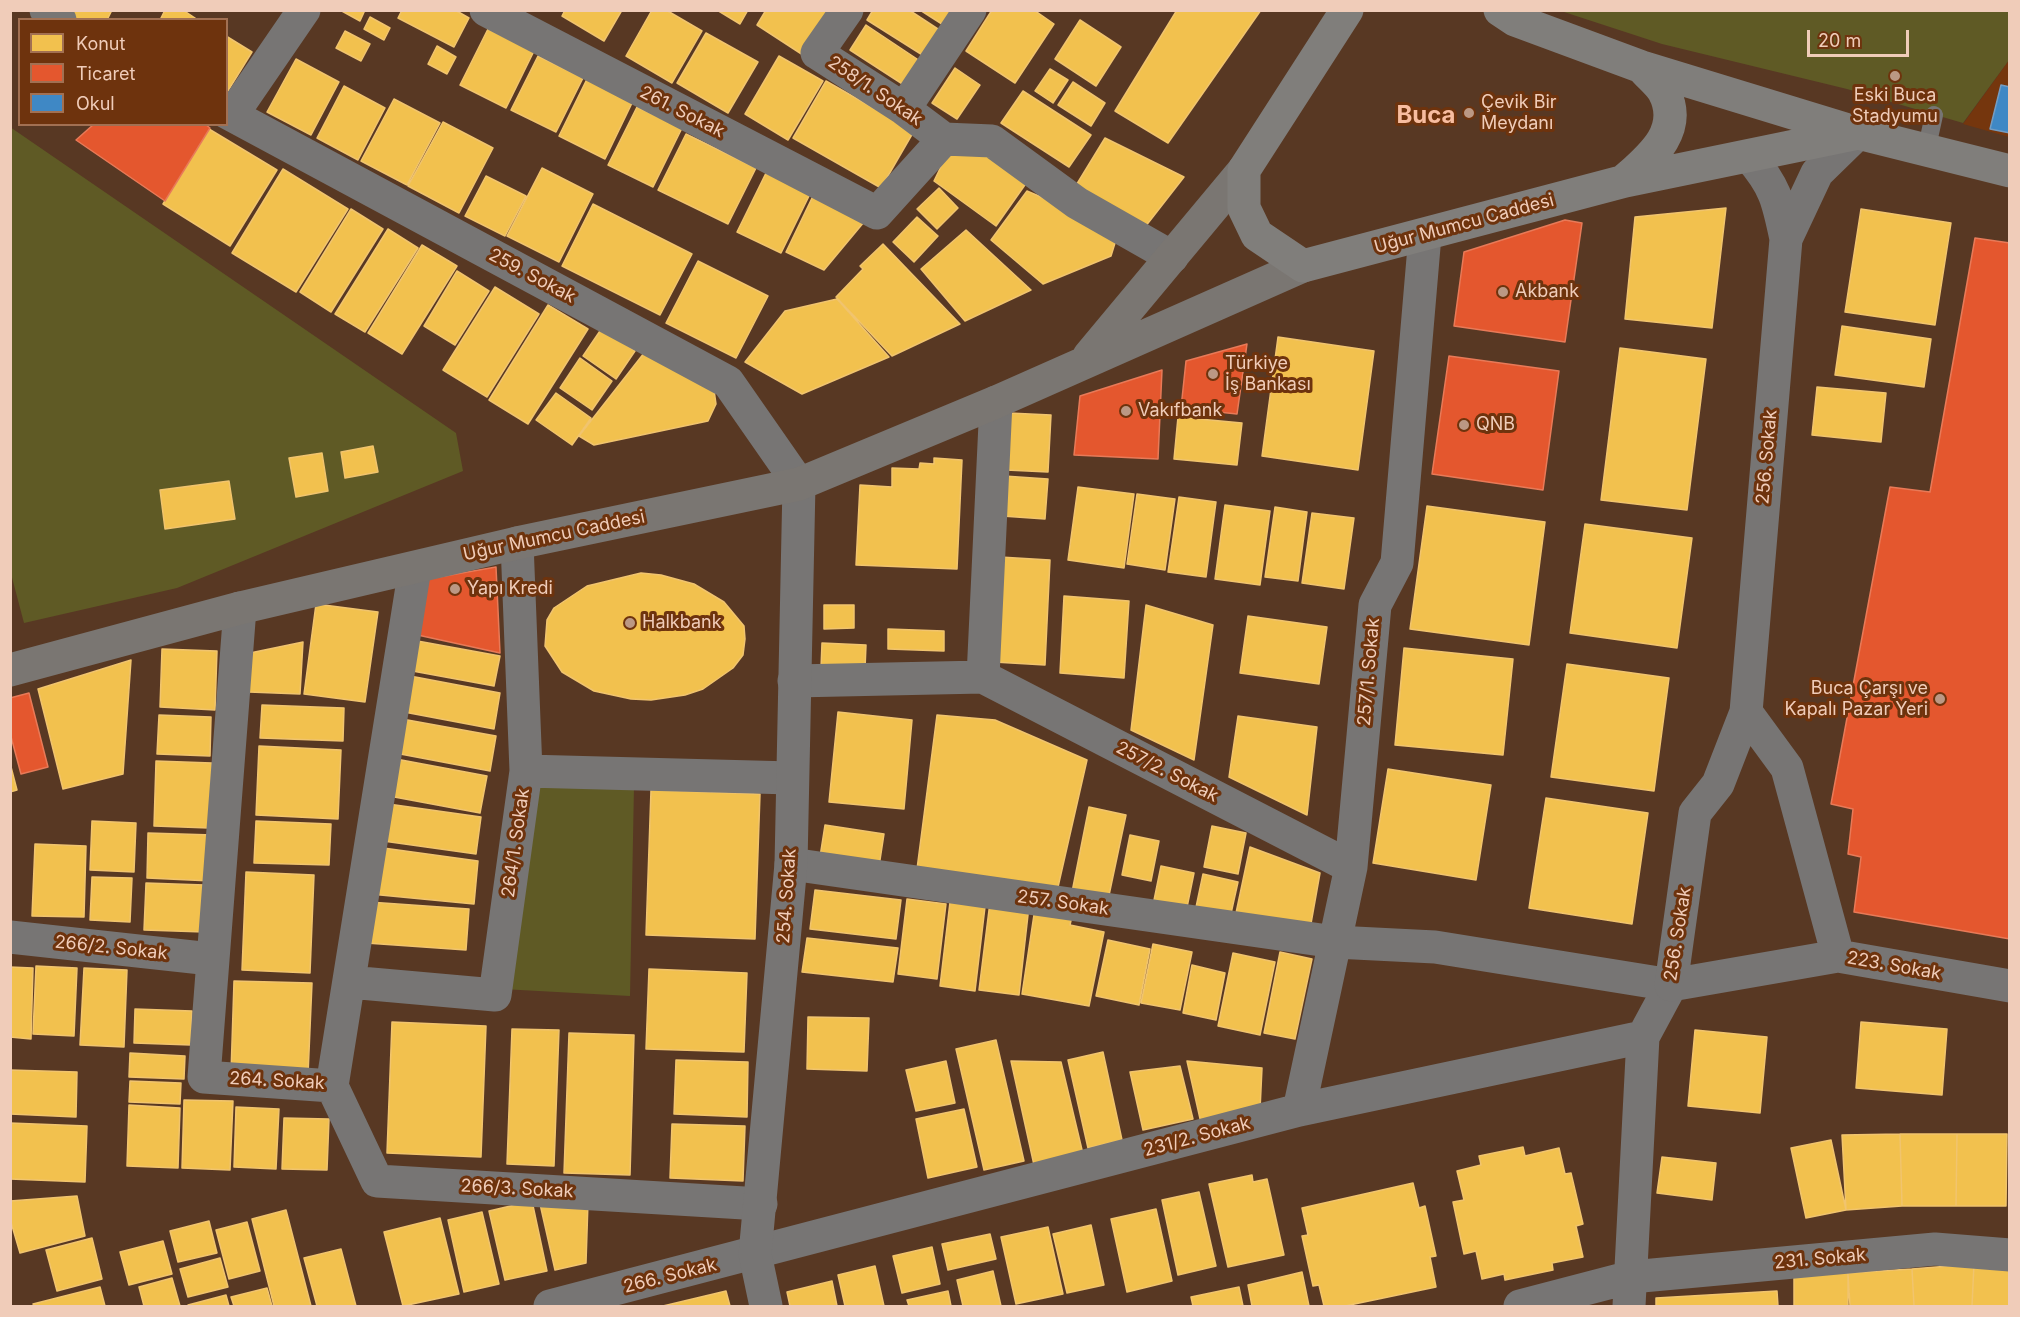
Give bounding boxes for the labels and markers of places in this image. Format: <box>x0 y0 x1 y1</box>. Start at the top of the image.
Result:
marker: Eski Buca Stadyumu <box>1888 69 1902 83</box>
place label: Eski Buca Stadyumu <box>1852 85 1938 128</box>
place label: Çevik Bir Meydanı <box>1481 92 1557 134</box>
marker: Çevik Bir Meydanı <box>1462 106 1476 120</box>
place label: Akbank <box>1515 281 1579 303</box>
marker: Akbank <box>1496 285 1510 299</box>
place label: Türkiye İş Bankası <box>1225 353 1311 395</box>
marker: Türkiye İş Bankası <box>1206 367 1220 381</box>
place label: Vakıfbank <box>1138 400 1222 422</box>
marker: Vakıfbank <box>1119 404 1133 418</box>
place label: QNB <box>1476 414 1515 436</box>
marker: QNB <box>1457 418 1471 432</box>
place label: Yapı Kredi <box>467 578 553 600</box>
marker: Yapı Kredi <box>448 582 462 596</box>
place label: Halkbank <box>642 612 722 634</box>
marker: Halkbank <box>623 616 637 630</box>
place label: Buca Çarşı ve Kapalı Pazar Yeri <box>1784 678 1928 720</box>
marker: Buca Çarşı ve Kapalı Pazar Yeri <box>1933 692 1947 706</box>

